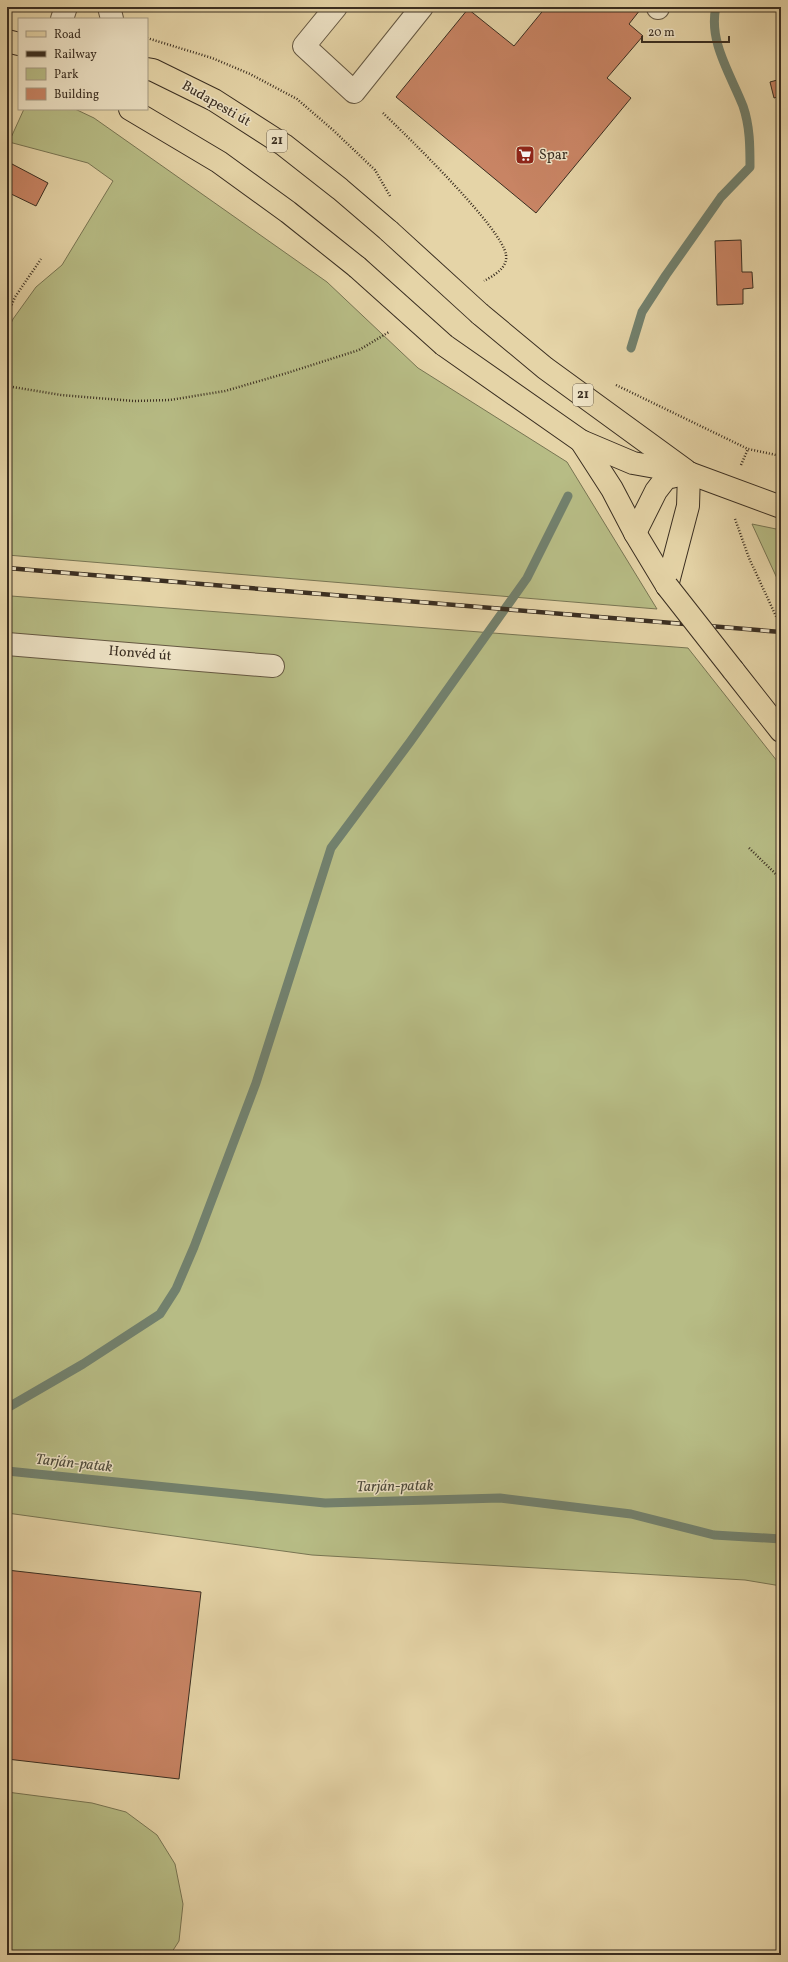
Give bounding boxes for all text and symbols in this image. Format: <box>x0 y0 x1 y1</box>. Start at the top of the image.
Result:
legend <box>18 18 148 110</box>
scale bar <box>642 18 729 44</box>
text: 20 m <box>648 25 675 41</box>
text: Road <box>54 27 81 43</box>
text: Railway <box>54 47 97 63</box>
text: Park <box>54 67 79 83</box>
street label: Budapesti út <box>178 77 254 131</box>
text: Building <box>54 87 99 103</box>
road number: 21 <box>267 130 287 152</box>
supermarket icon: Spar <box>514 144 536 166</box>
place label: Spar <box>539 146 568 165</box>
road number: 21 <box>573 384 593 406</box>
street label: Honvéd út <box>108 642 172 666</box>
water label: Tarján-patak <box>35 1450 113 1478</box>
water label: Tarján-patak <box>356 1476 434 1498</box>

